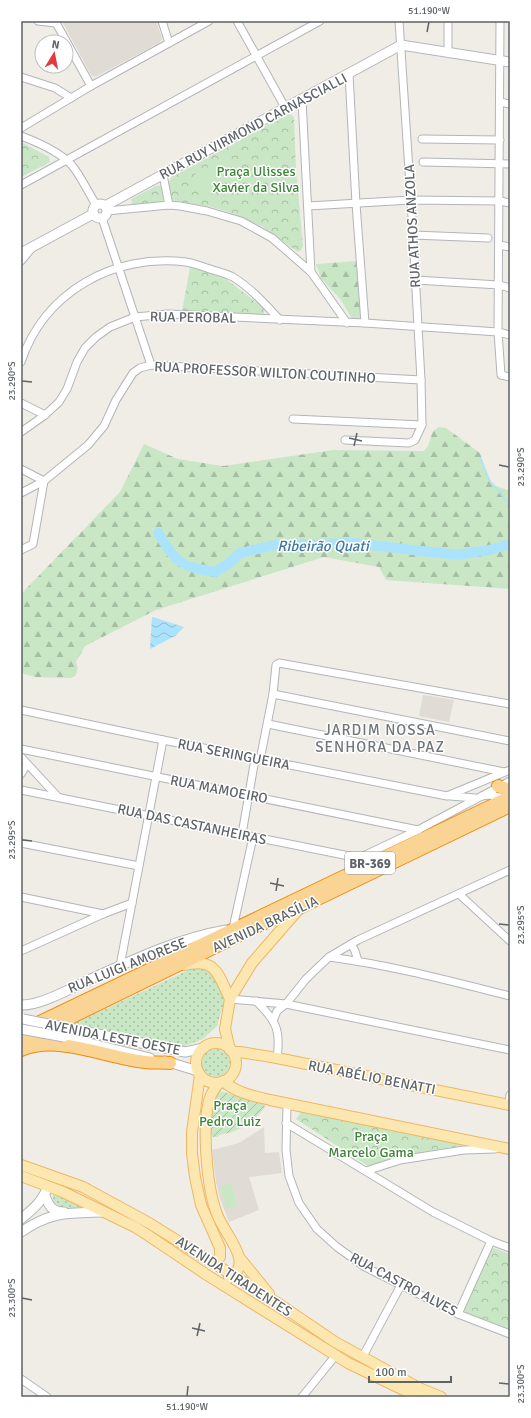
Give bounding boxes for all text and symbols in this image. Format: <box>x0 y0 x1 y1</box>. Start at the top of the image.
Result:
text: 51.190°W <box>408 5 450 17</box>
north arrow <box>34 34 74 74</box>
text: N <box>51 38 61 52</box>
street label: RUA RUY VIRMOND CARNASCIALLI <box>156 70 350 183</box>
park label: Praça Ulisses Xavier da Silva <box>213 163 299 196</box>
street label: RUA ATHOS ANZOLA <box>401 163 424 288</box>
street label: RUA PEROBAL <box>150 308 236 327</box>
street label: RUA PROFESSOR WILTON COUTINHO <box>154 358 376 387</box>
text: 23.290°S <box>6 361 18 400</box>
text: 23.290°S <box>515 447 527 486</box>
water label: Ribeirão Quati <box>277 537 371 555</box>
district label: JARDIM NOSSA SENHORA DA PAZ <box>315 721 445 756</box>
street label: RUA SERINGUEIRA <box>176 735 292 774</box>
street label: RUA MAMOEIRO <box>169 772 269 807</box>
street label: RUA DAS CASTANHEIRAS <box>116 800 268 849</box>
text: 23.295°S <box>6 820 18 859</box>
road number: BR-369 <box>345 852 395 874</box>
street label: AVENIDA BRASÍLIA <box>209 892 321 956</box>
text: 23.295°S <box>515 905 527 944</box>
street label: RUA LUIGI AMORESE <box>65 934 189 997</box>
street label: AVENIDA LESTE OESTE <box>44 1016 182 1059</box>
street label: RUA ABÉLIO BENATTI <box>307 1057 437 1098</box>
park label: Praça Pedro Luiz <box>199 1097 261 1130</box>
park label: Praça Marcelo Gama <box>328 1128 414 1161</box>
street label: AVENIDA TIRADENTES <box>172 1233 295 1320</box>
street label: RUA CASTRO ALVES <box>347 1249 461 1320</box>
text: 23.300°S <box>6 1278 18 1317</box>
scale bar <box>369 1358 451 1384</box>
text: 23.300°S <box>515 1364 527 1403</box>
text: 100 m <box>375 1365 407 1380</box>
text: 51.190°W <box>166 1401 208 1413</box>

